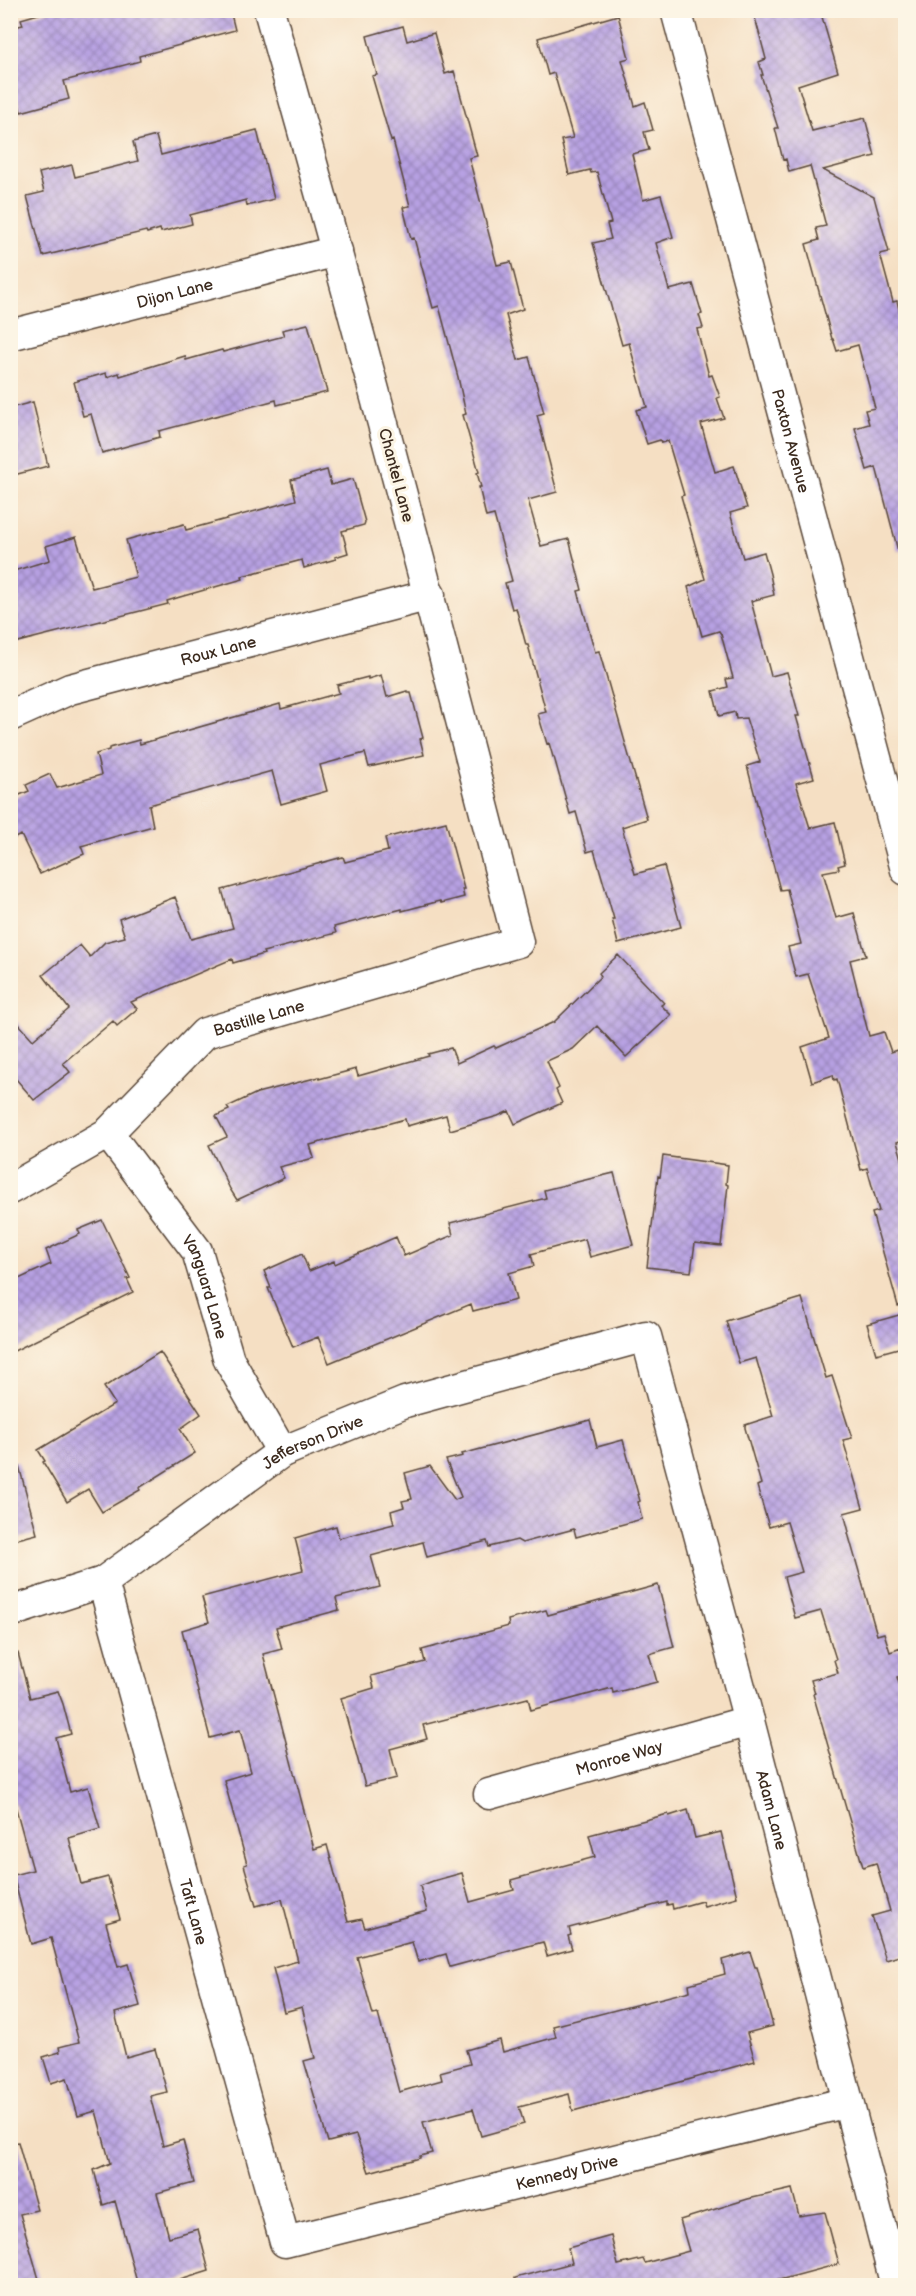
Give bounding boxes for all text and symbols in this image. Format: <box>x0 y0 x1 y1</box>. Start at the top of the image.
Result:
street label: Dijon Lane <box>135 275 216 313</box>
street label: Paxton Avenue <box>767 387 813 496</box>
street label: Chantel Lane <box>374 426 417 525</box>
street label: Roux Lane <box>179 633 259 671</box>
street label: Bastille Lane <box>211 996 307 1041</box>
street label: Vanguard Lane <box>177 1231 230 1342</box>
street label: Jefferson Drive <box>259 1412 367 1474</box>
street label: Monroe Way <box>574 1737 666 1780</box>
street label: Adam Lane <box>751 1768 790 1853</box>
street label: Taft Lane <box>174 1877 211 1948</box>
street label: Kennedy Drive <box>514 2151 621 2195</box>

